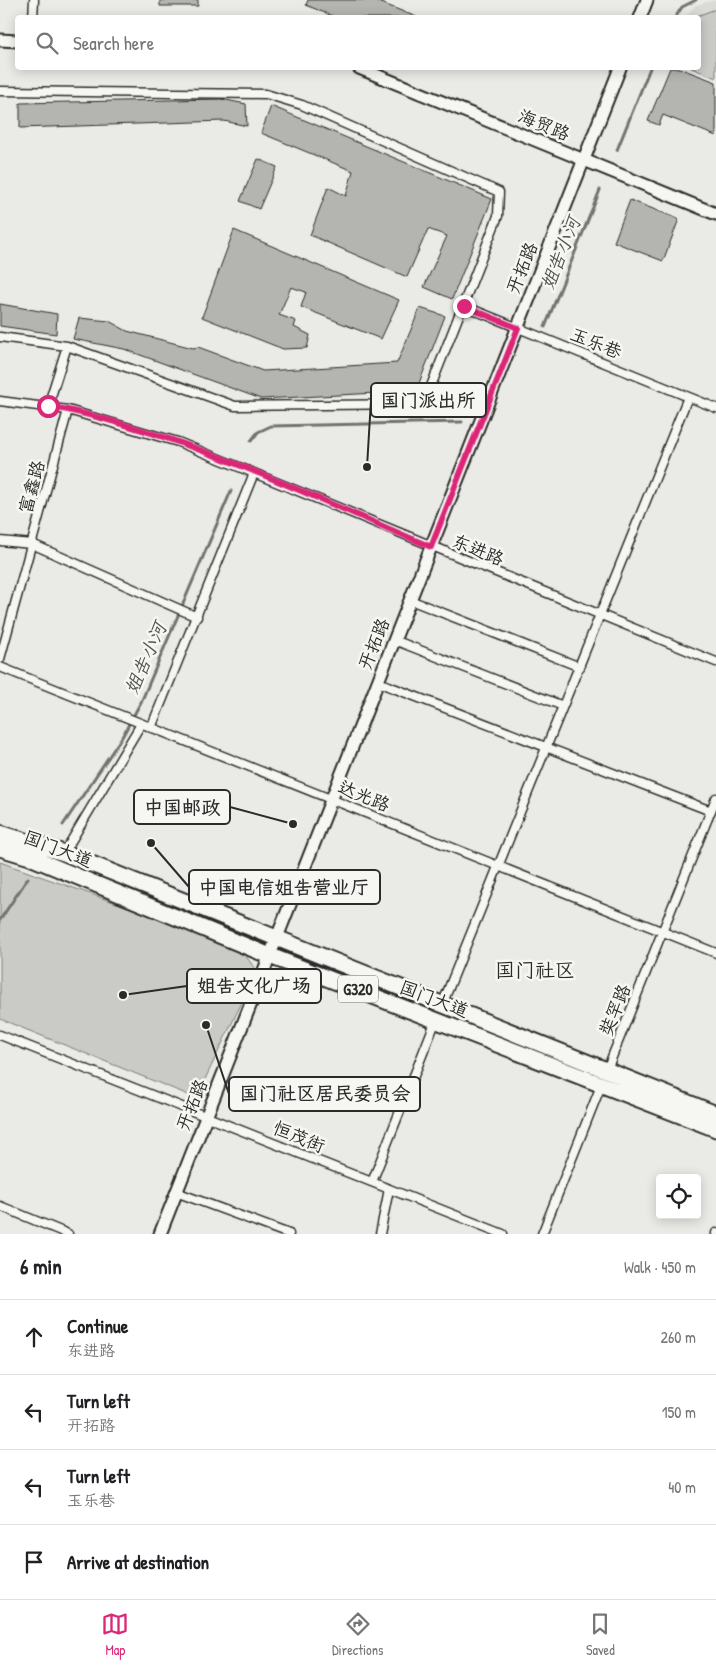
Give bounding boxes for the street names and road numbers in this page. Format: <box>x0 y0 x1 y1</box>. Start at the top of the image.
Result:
street label: 海贸路 <box>514 103 574 146</box>
street label: 开拓路 <box>500 238 543 298</box>
street label: 玉乐巷 <box>566 321 626 364</box>
street label: 富鑫路 <box>12 458 51 516</box>
street label: 东进路 <box>448 528 508 571</box>
street label: 开拓路 <box>352 614 395 674</box>
street label: 达光路 <box>334 774 394 817</box>
street label: 国门大道 <box>20 824 96 873</box>
street label: 国门大道 <box>396 974 472 1023</box>
road number: G320 <box>338 976 378 1002</box>
street label: 奘罕路 <box>593 980 636 1040</box>
street label: 开拓路 <box>170 1075 213 1135</box>
street label: 恒茂街 <box>269 1115 329 1158</box>

